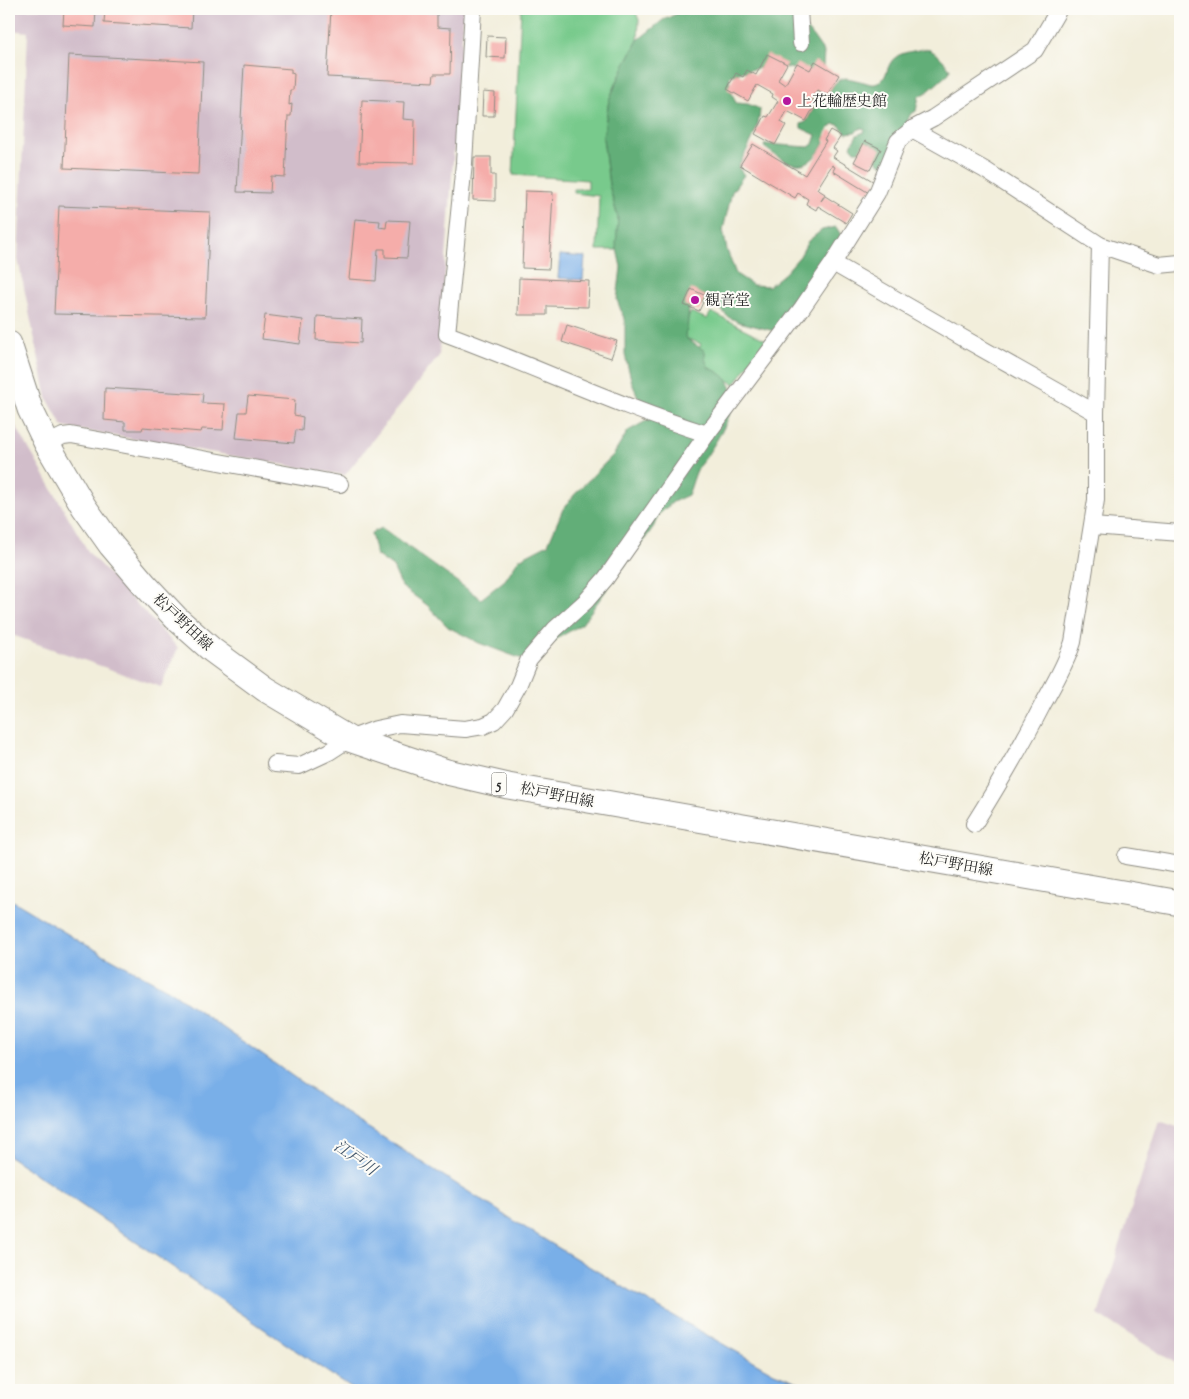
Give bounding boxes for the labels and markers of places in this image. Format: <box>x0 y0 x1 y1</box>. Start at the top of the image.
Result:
place label: 上花輪歴史館 <box>797 92 887 113</box>
marker: 上花輪歴史館 <box>781 95 793 107</box>
place label: 観音堂 <box>705 291 750 312</box>
marker: 観音堂 <box>689 294 701 306</box>

